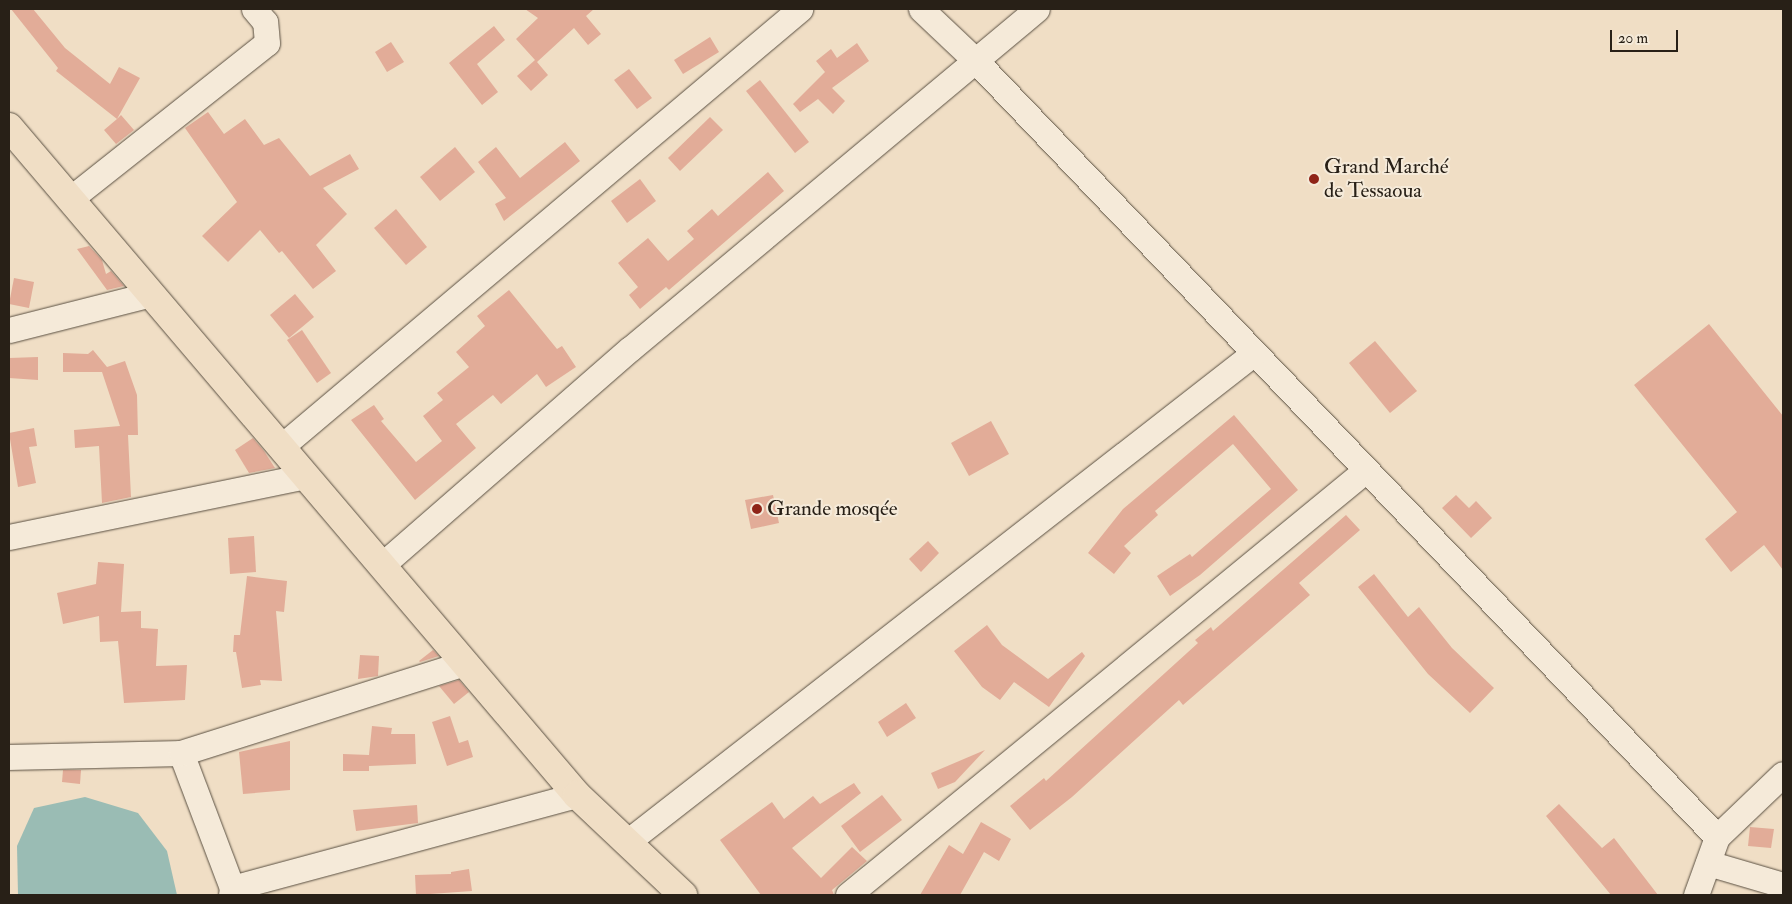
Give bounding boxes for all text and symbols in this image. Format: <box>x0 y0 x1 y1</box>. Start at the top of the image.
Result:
scale bar <box>1612 20 1680 52</box>
text: 20 m <box>1618 29 1648 48</box>
place label: Grand Marché de Tessaoua <box>1324 154 1448 204</box>
marker: Grand Marché de Tessaoua <box>1308 173 1320 185</box>
place label: Grande mosqée <box>767 496 897 522</box>
marker: Grande mosqée <box>751 503 763 515</box>

